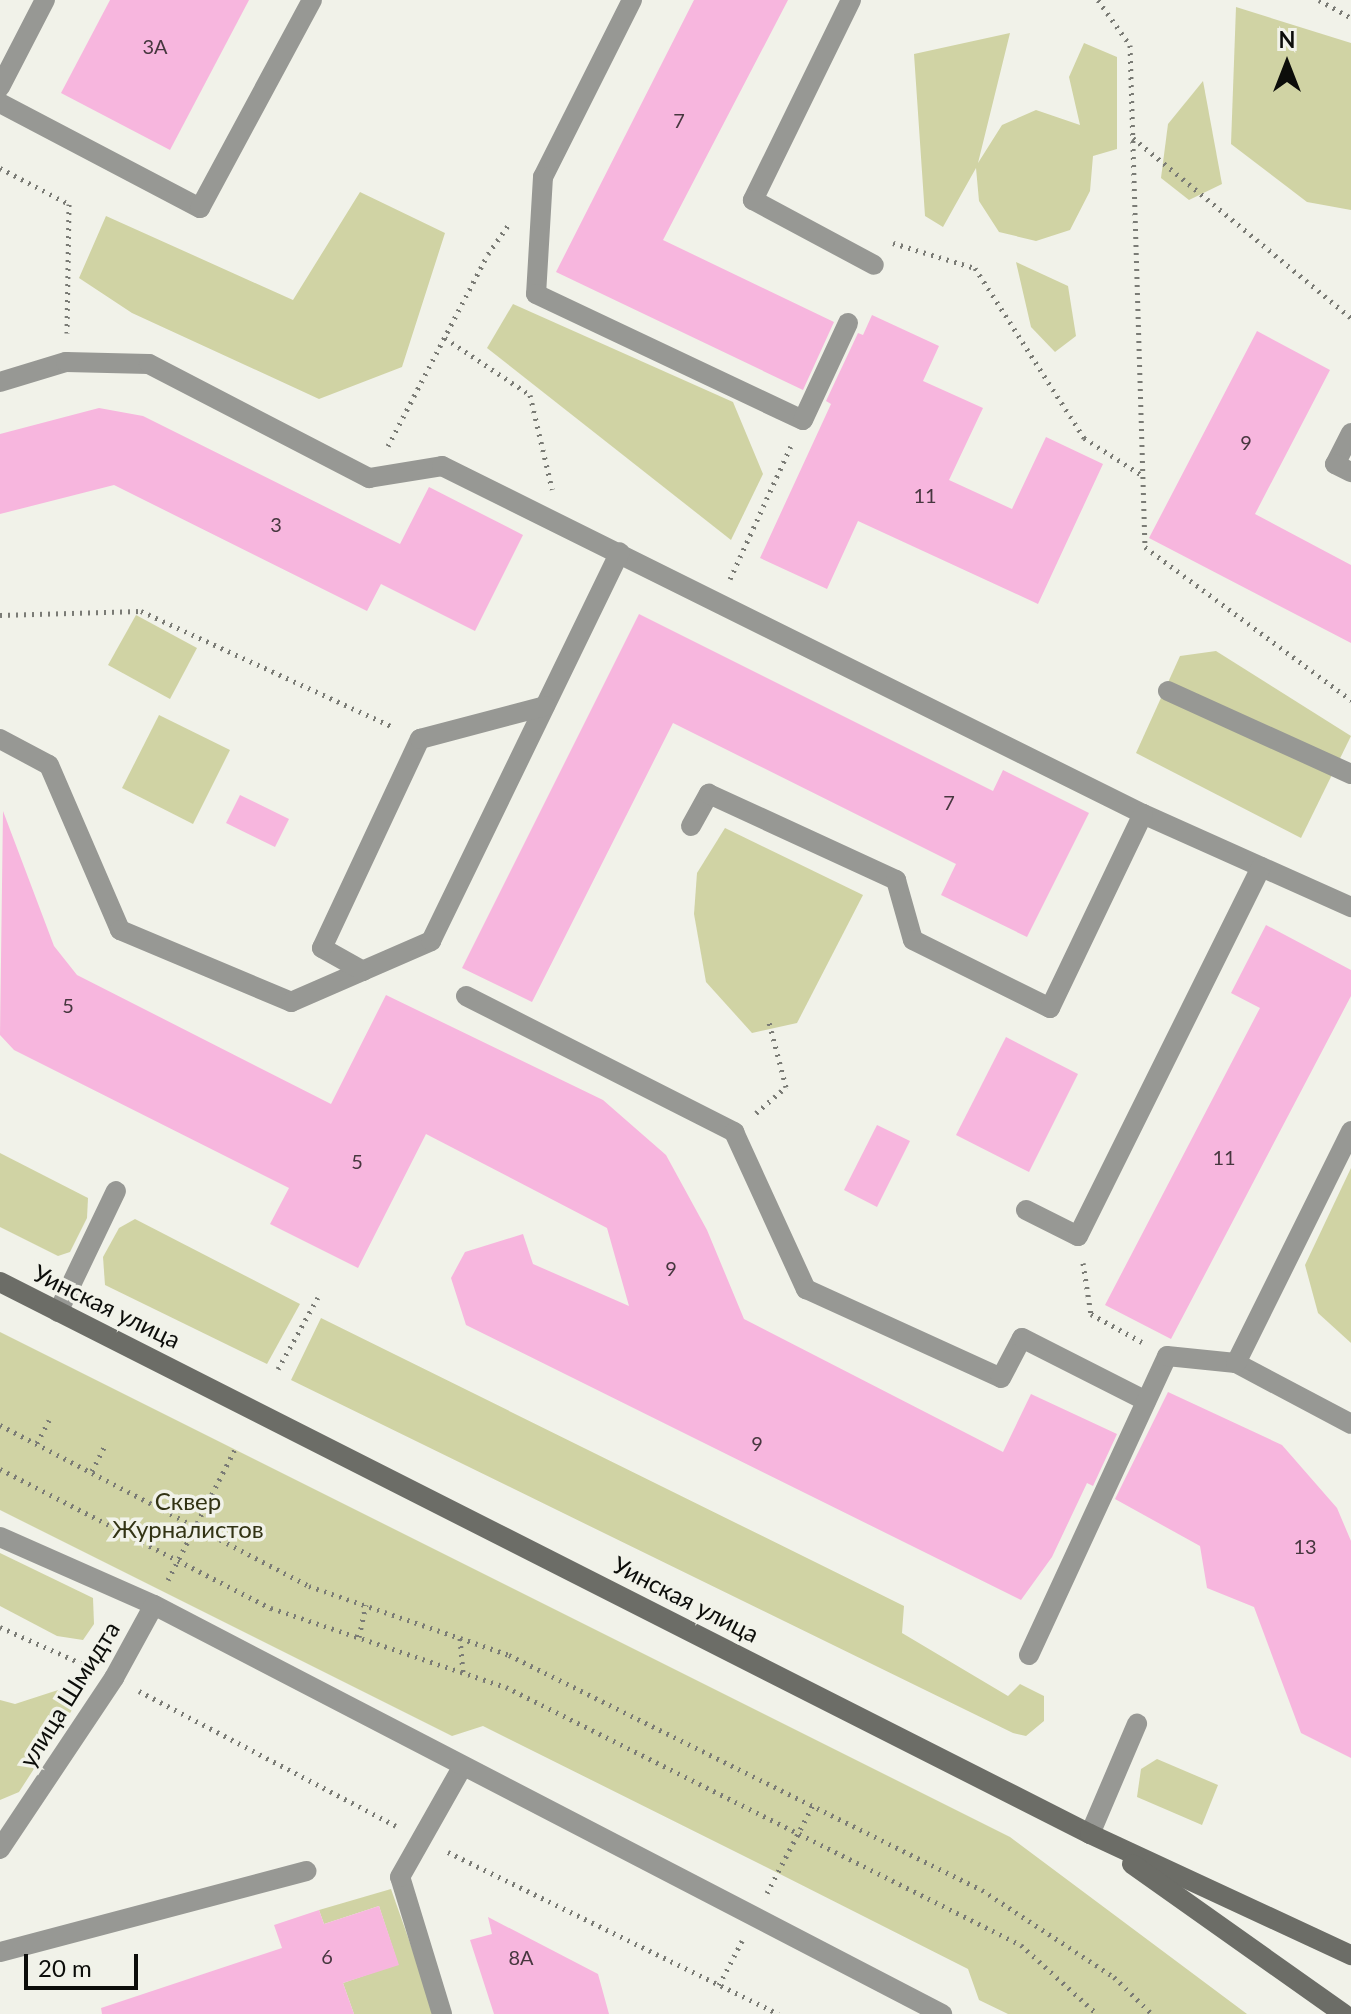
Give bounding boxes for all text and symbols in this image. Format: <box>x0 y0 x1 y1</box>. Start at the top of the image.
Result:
north arrow <box>1247 24 1327 104</box>
text: N <box>1279 26 1295 53</box>
house number: 3А <box>142 34 168 58</box>
house number: 7 <box>673 108 685 132</box>
house number: 9 <box>1240 430 1252 454</box>
house number: 11 <box>913 483 937 507</box>
house number: 3 <box>270 512 282 536</box>
house number: 7 <box>943 790 955 814</box>
house number: 5 <box>62 993 74 1017</box>
house number: 11 <box>1212 1145 1236 1169</box>
house number: 5 <box>351 1149 363 1173</box>
house number: 9 <box>665 1256 677 1280</box>
street label: Уинская улица <box>29 1258 185 1354</box>
house number: 9 <box>751 1431 763 1455</box>
park label: Сквер Журналистов <box>112 1487 264 1543</box>
house number: 13 <box>1293 1534 1317 1558</box>
street label: Уинская улица <box>608 1550 764 1648</box>
street label: улица Шмидта <box>13 1616 125 1772</box>
scale bar <box>28 1938 142 1988</box>
house number: 6 <box>321 1944 333 1968</box>
house number: 8А <box>508 1945 534 1969</box>
text: 20 m <box>38 1953 92 1982</box>

